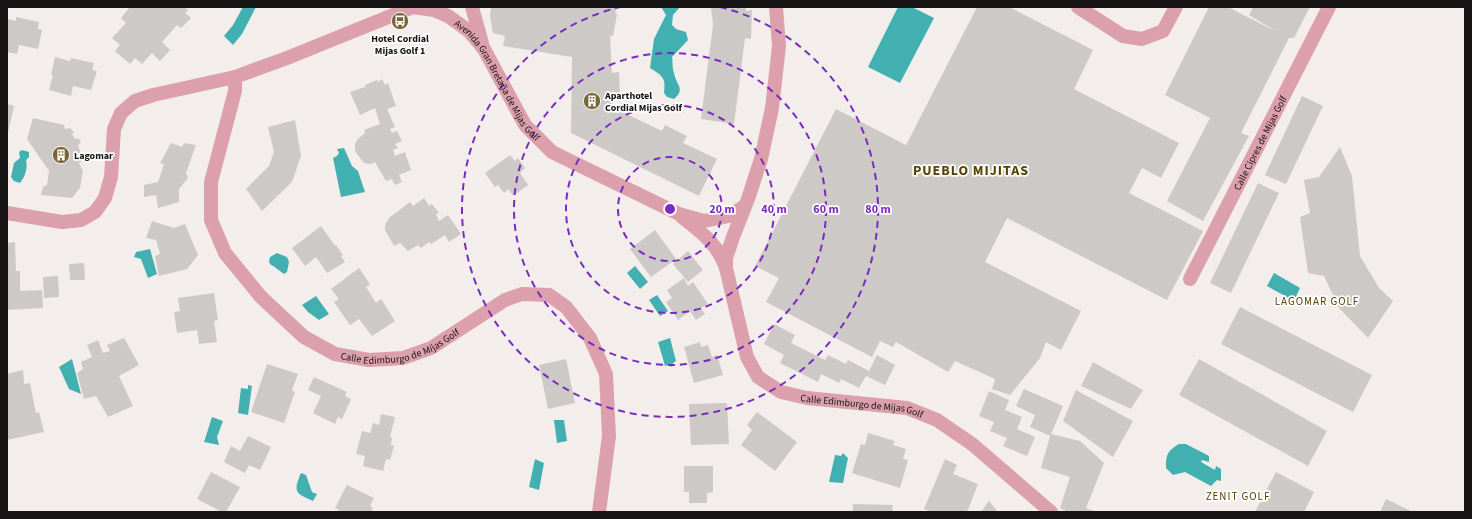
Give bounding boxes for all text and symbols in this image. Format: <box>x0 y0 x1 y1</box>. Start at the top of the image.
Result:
bus stop icon: Hotel Cordial Mijas Golf 1 <box>390 11 410 31</box>
street label: Avenida Gran Bretaña de Mijas Golf <box>451 17 544 145</box>
place label: Hotel Cordial Mijas Golf 1 <box>371 32 429 58</box>
place label: Aparthotel Cordial Mijas Golf <box>604 89 683 115</box>
building icon: Aparthotel Cordial Mijas Golf <box>582 91 602 111</box>
street label: Calle Cipres de Mijas Golf <box>1231 93 1291 193</box>
building icon: Lagomar <box>51 145 71 165</box>
place label: Lagomar <box>74 149 113 163</box>
district label: PUEBLO MIJITAS <box>913 161 1029 181</box>
text: 20 m <box>709 201 735 218</box>
text: 40 m <box>761 201 787 218</box>
text: 60 m <box>813 201 839 218</box>
text: 80 m <box>865 201 891 218</box>
centre of rings <box>663 202 677 216</box>
district label: LAGOMAR GOLF <box>1275 294 1359 309</box>
street label: Calle Edimburgo de Mijas Golf <box>340 325 463 368</box>
street label: Calle Edimburgo de Mijas Golf <box>799 391 926 422</box>
district label: ZENIT GOLF <box>1206 489 1270 504</box>

